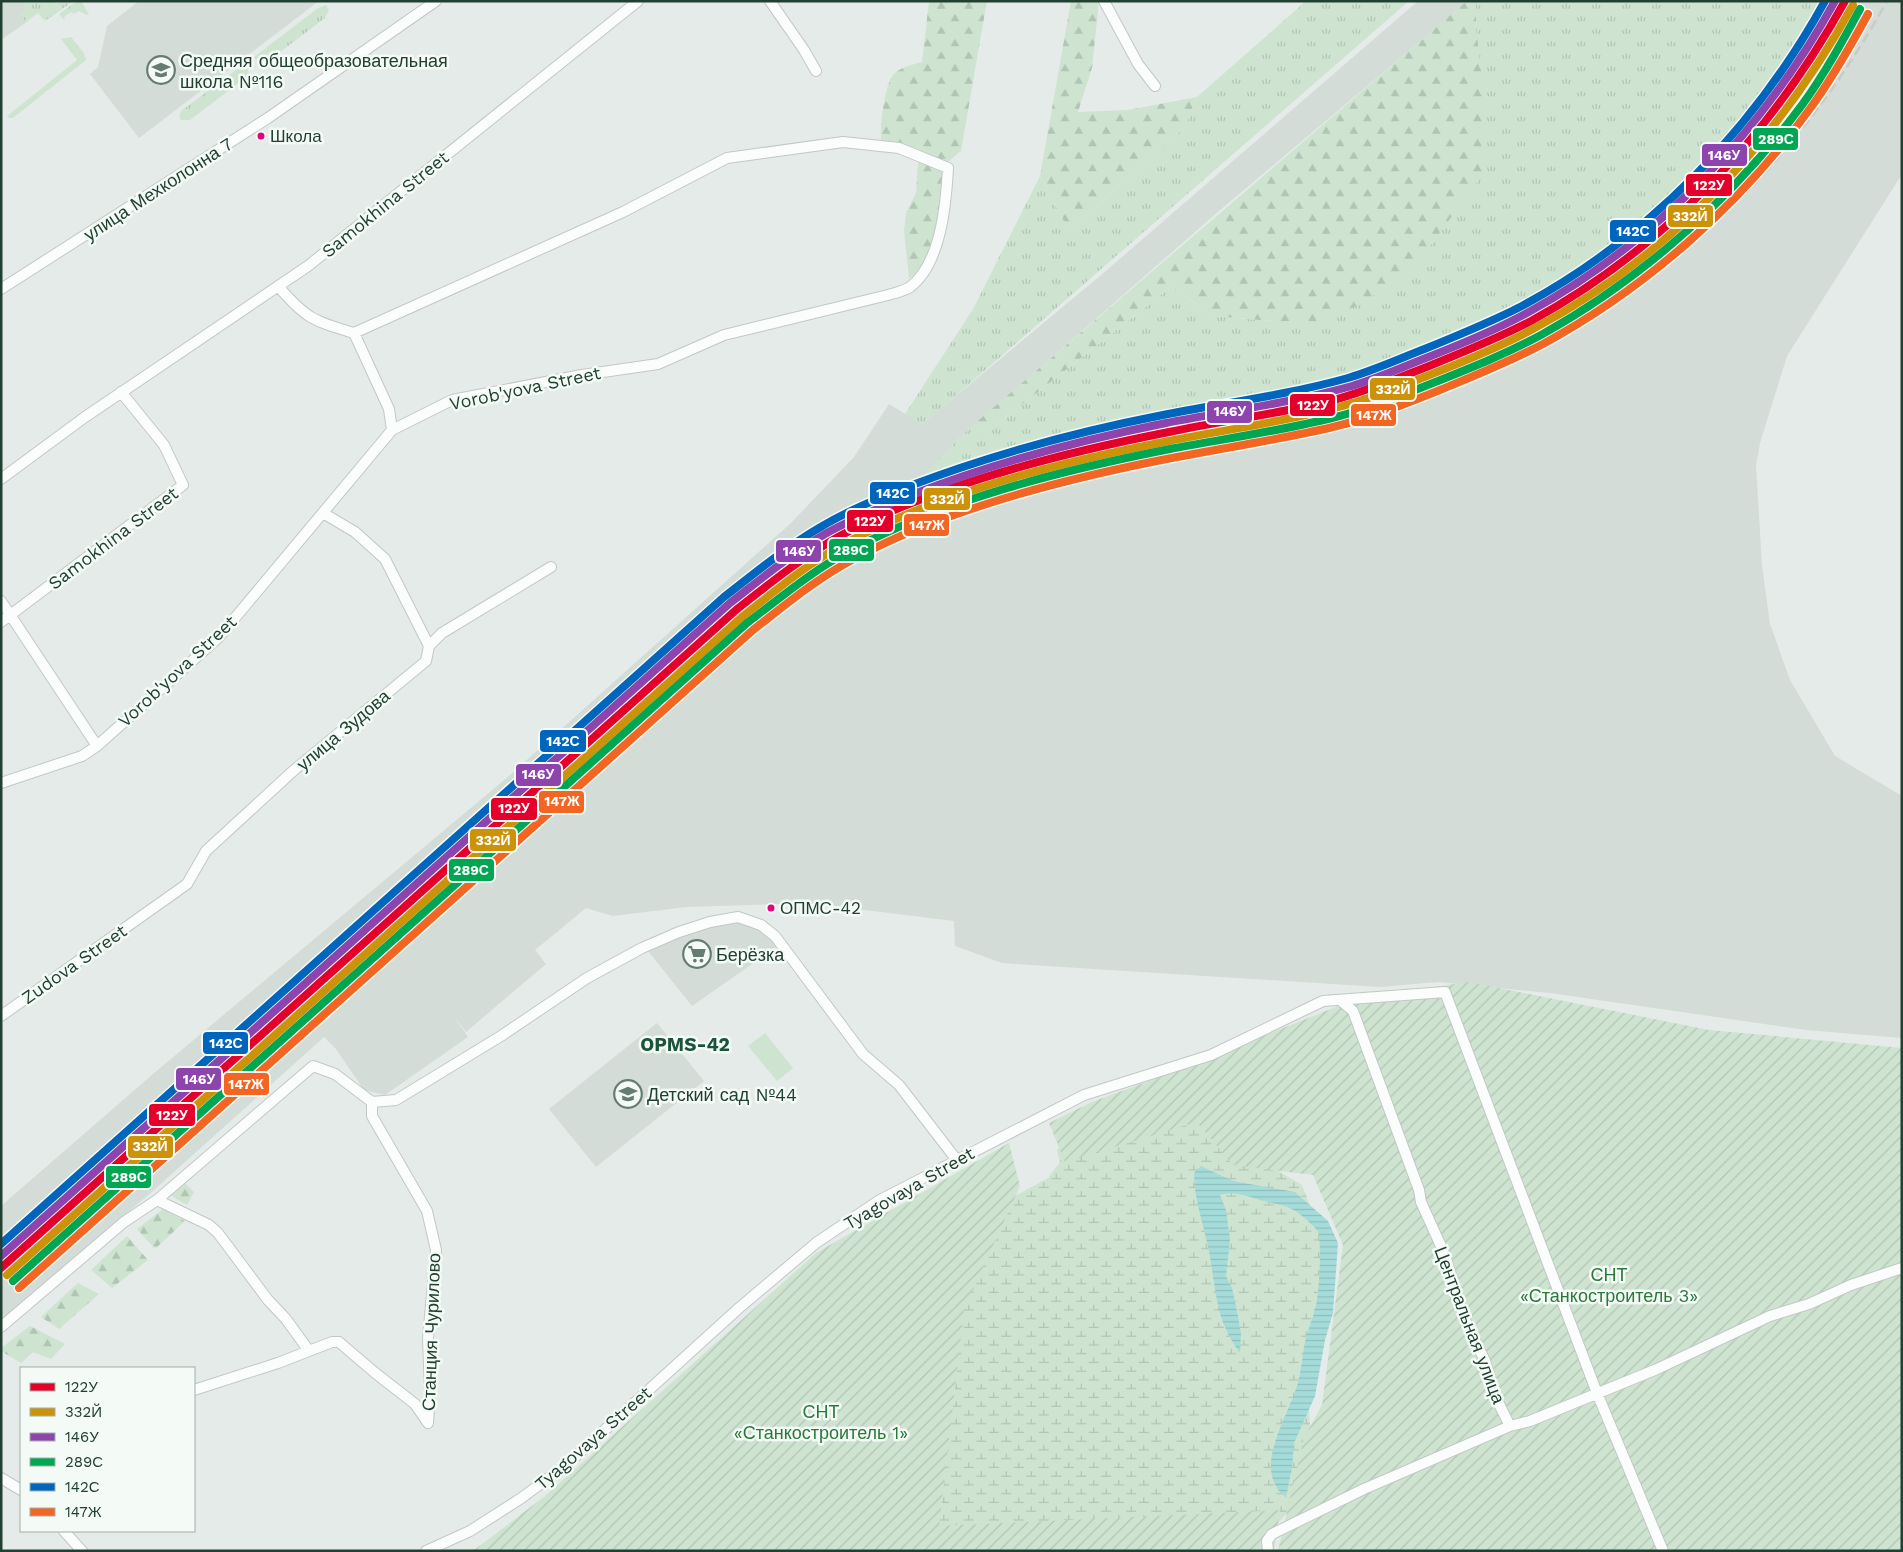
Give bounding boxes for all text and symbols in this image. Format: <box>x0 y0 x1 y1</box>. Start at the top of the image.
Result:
place label: Средняя общеобразовательная школа №116 <box>180 50 448 92</box>
school or university icon: Средняя общеобразовательная школа №116 <box>146 55 176 85</box>
place label: Школа <box>270 126 322 146</box>
line badge: 289С <box>1752 127 1799 151</box>
marker: Школа <box>256 131 266 141</box>
text: 289С <box>1758 131 1794 147</box>
street label: улица Мехколонна 7 <box>80 133 236 245</box>
line badge: 146У <box>1701 143 1748 167</box>
street label: Samokhina Street <box>317 146 453 262</box>
text: 146У <box>1708 147 1740 163</box>
line badge: 122У <box>1685 173 1733 197</box>
text: 122У <box>1693 177 1725 193</box>
line badge: 332Й <box>1667 204 1714 228</box>
text: 332Й <box>1672 207 1708 224</box>
line badge: 142С <box>1609 219 1657 243</box>
text: 142С <box>1616 223 1650 239</box>
street label: Vorob'yova Street <box>448 362 603 414</box>
line badge: 332Й <box>1369 377 1416 401</box>
text: 332Й <box>1375 380 1411 397</box>
line badge: 122У <box>1289 393 1336 417</box>
text: 122У <box>1297 397 1329 413</box>
line badge: 146У <box>1206 400 1253 424</box>
text: 146У <box>1214 403 1246 419</box>
line badge: 147Ж <box>1350 403 1397 427</box>
text: 147Ж <box>1356 407 1392 423</box>
line badge: 142С <box>869 481 916 505</box>
street label: Samokhina Street <box>44 482 182 594</box>
text: 142С <box>876 485 910 501</box>
line badge: 332Й <box>923 487 971 511</box>
text: 332Й <box>929 490 965 507</box>
line badge: 122У <box>846 509 894 533</box>
text: 122У <box>854 513 886 529</box>
line badge: 147Ж <box>903 513 950 537</box>
text: 147Ж <box>909 517 945 533</box>
line badge: 289С <box>828 538 875 562</box>
line badge: 146У <box>775 539 822 563</box>
text: 289С <box>833 542 869 558</box>
text: 146У <box>783 543 815 559</box>
street label: Vorob'yova Street <box>114 611 241 731</box>
street label: улица Зудова <box>292 684 394 775</box>
line badge: 142С <box>539 729 587 753</box>
text: 142С <box>546 733 580 749</box>
line badge: 146У <box>515 763 562 787</box>
text: 146У <box>522 766 554 782</box>
line badge: 147Ж <box>538 790 585 814</box>
text: 147Ж <box>544 793 580 809</box>
line badge: 122У <box>490 797 538 821</box>
text: 122У <box>498 800 530 816</box>
line badge: 332Й <box>469 828 517 852</box>
text: 332Й <box>475 831 511 848</box>
line badge: 289С <box>448 858 495 882</box>
text: 289С <box>453 862 489 878</box>
place label: ОПМС-42 <box>780 898 861 918</box>
marker: ОПМС-42 <box>766 903 776 913</box>
street label: Zudova Street <box>17 920 131 1008</box>
supermarket icon: Берёзка <box>682 939 712 969</box>
place label: Берёзка <box>716 944 785 965</box>
line badge: 142С <box>202 1031 249 1055</box>
district label: OPMS-42 <box>640 1033 730 1056</box>
text: 142С <box>209 1035 243 1051</box>
line badge: 146У <box>175 1067 222 1091</box>
text: 146У <box>183 1071 215 1087</box>
line badge: 147Ж <box>223 1072 270 1096</box>
text: 147Ж <box>228 1076 264 1092</box>
school or university icon: Детский сад №44 <box>613 1079 643 1109</box>
place label: Детский сад №44 <box>647 1084 797 1105</box>
line badge: 122У <box>148 1103 196 1127</box>
text: 122У <box>156 1107 188 1123</box>
line badge: 332Й <box>127 1135 174 1159</box>
text: 332Й <box>132 1137 168 1154</box>
street label: Tyagovaya Street <box>840 1142 978 1234</box>
line badge: 289С <box>105 1165 152 1189</box>
text: 289С <box>111 1169 147 1185</box>
street label: Центральная улица <box>1430 1243 1510 1408</box>
street label: Станция Чурилово <box>418 1253 444 1411</box>
park label: СНТ «Станкостроитель 3» <box>1520 1264 1698 1306</box>
legend <box>20 1367 195 1532</box>
text: 122У <box>65 1378 98 1396</box>
street label: Tyagovaya Street <box>531 1382 656 1494</box>
park label: СНТ «Станкостроитель 1» <box>734 1401 908 1443</box>
text: 332Й <box>65 1403 102 1421</box>
text: 146У <box>65 1428 99 1446</box>
text: 289С <box>65 1453 103 1471</box>
text: 142С <box>65 1478 100 1496</box>
text: 147Ж <box>65 1503 102 1521</box>

